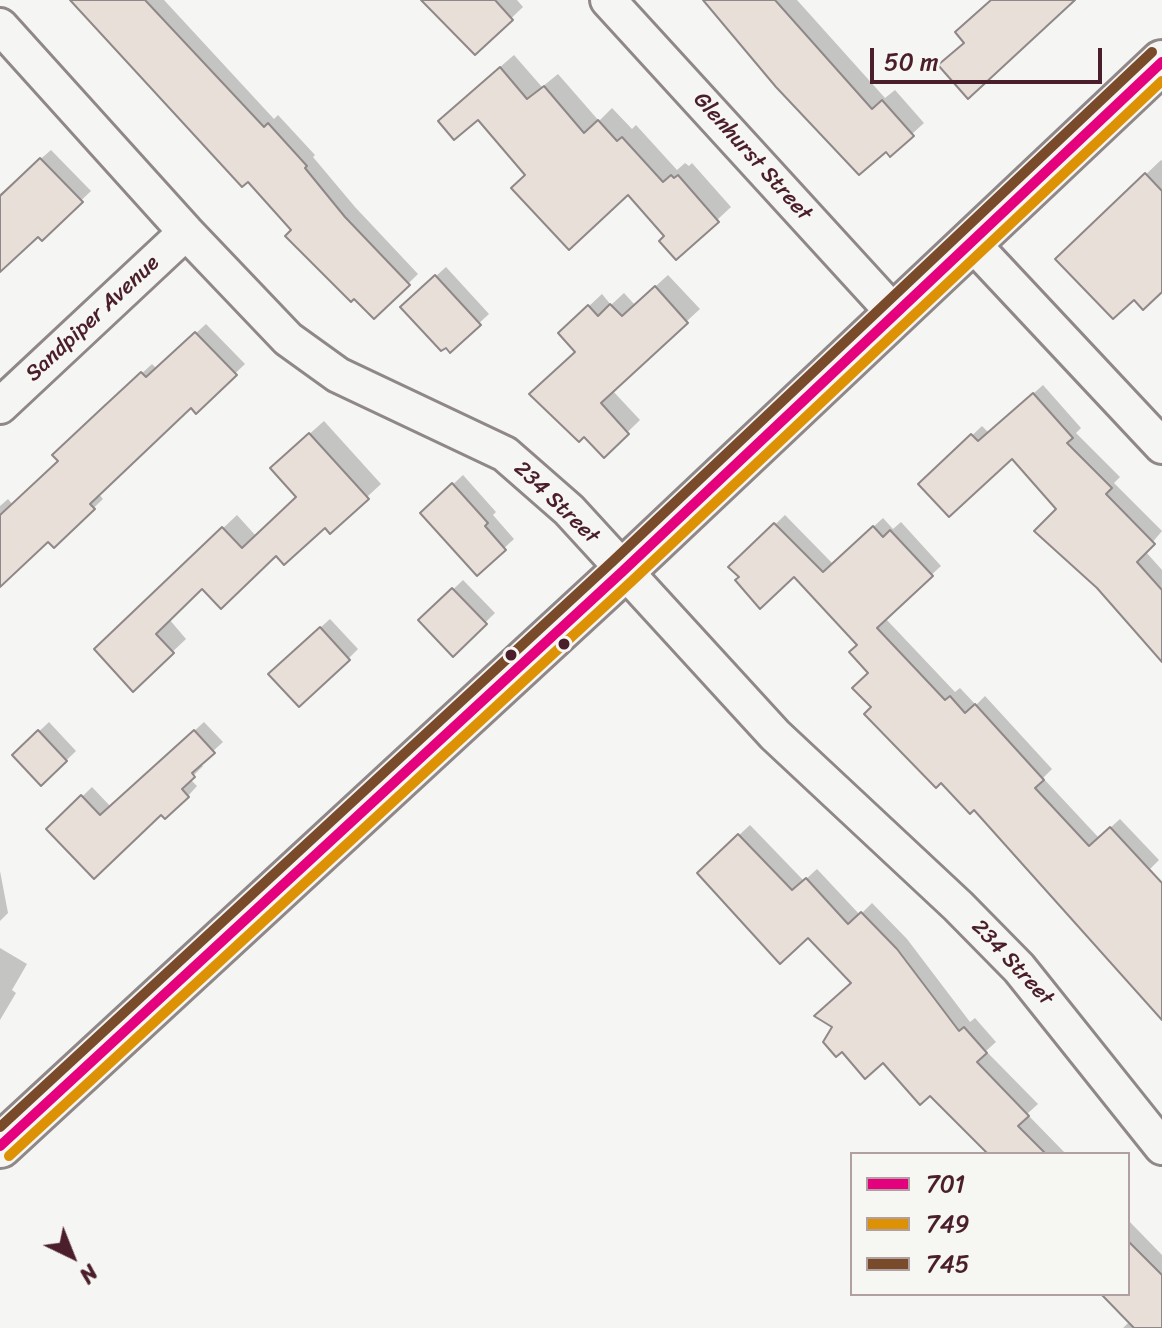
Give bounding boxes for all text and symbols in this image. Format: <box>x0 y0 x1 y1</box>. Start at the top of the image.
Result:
scale bar <box>874 32 1106 82</box>
text: 50 m <box>884 41 939 83</box>
street label: Glenhurst Street <box>687 87 817 227</box>
street label: Sandpiper Avenue <box>21 250 165 388</box>
street label: 234 Street <box>508 456 604 550</box>
unlabelled marker <box>556 636 572 652</box>
unlabelled marker <box>503 647 519 663</box>
street label: 234 Street <box>965 914 1059 1012</box>
legend <box>850 1152 1130 1296</box>
text: 701 <box>926 1163 965 1205</box>
text: 749 <box>926 1203 969 1245</box>
north arrow <box>32 1216 112 1296</box>
text: 745 <box>926 1243 969 1285</box>
text: N <box>70 1254 108 1293</box>

